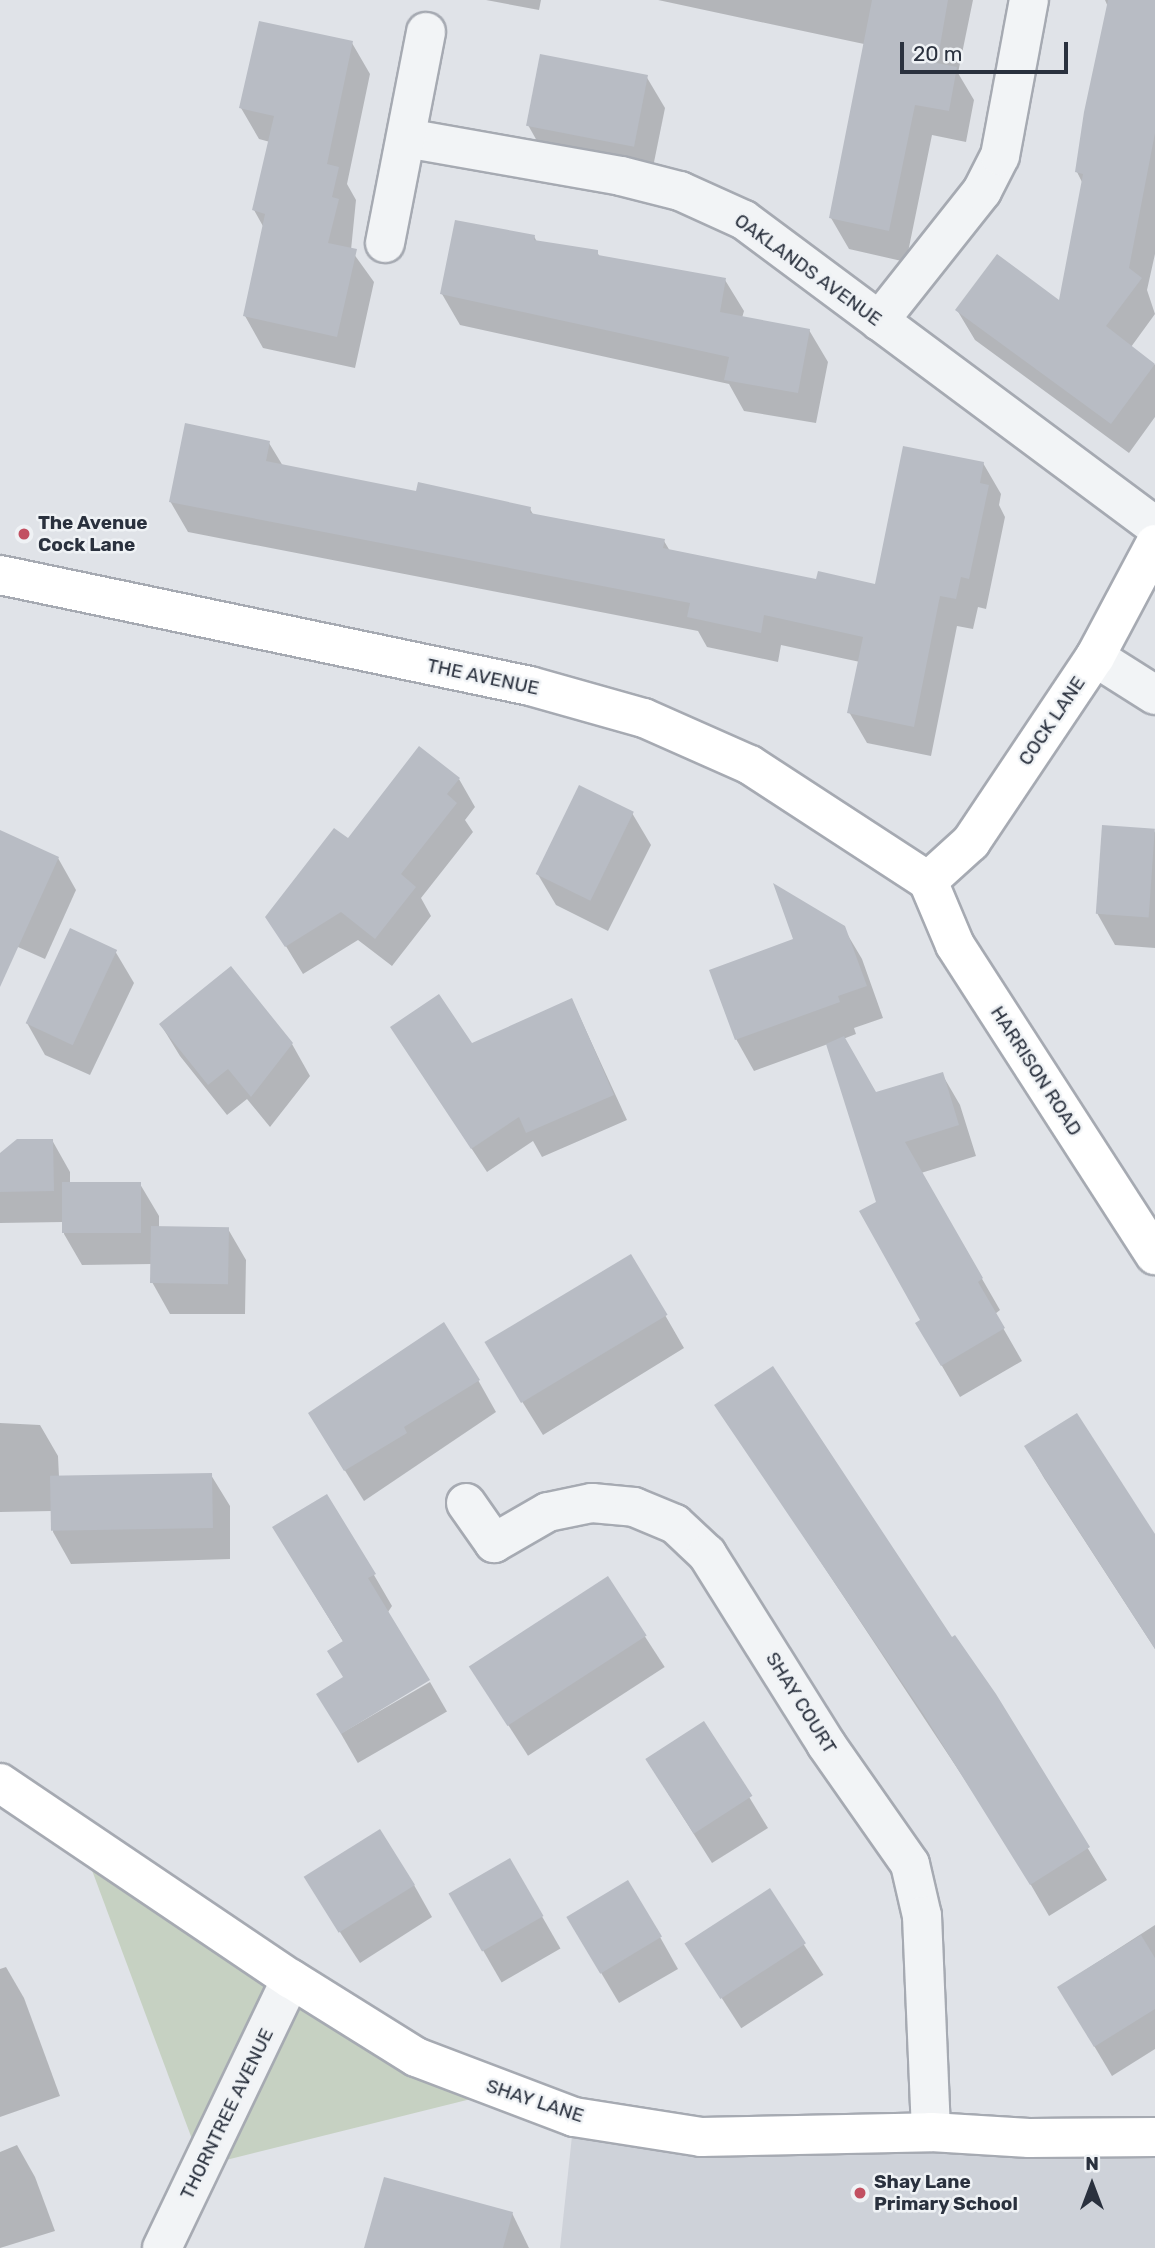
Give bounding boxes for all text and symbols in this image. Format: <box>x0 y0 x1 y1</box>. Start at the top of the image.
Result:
scale bar <box>903 28 1071 72</box>
text: 20 m <box>913 41 962 66</box>
street label: OAKLANDS AVENUE <box>730 209 886 331</box>
place label: The Avenue Cock Lane <box>38 512 148 556</box>
marker: The Avenue Cock Lane <box>16 526 32 542</box>
street label: THE AVENUE <box>425 654 541 700</box>
street label: COCK LANE <box>1014 672 1090 770</box>
street label: HARRISON ROAD <box>986 1002 1086 1140</box>
street label: SHAY COURT <box>761 1648 841 1758</box>
street label: THORNTREE AVENUE <box>176 2025 278 2203</box>
street label: SHAY LANE <box>483 2074 587 2128</box>
north arrow <box>1057 2150 1127 2220</box>
text: N <box>1085 2152 1099 2175</box>
place label: Shay Lane Primary School <box>874 2171 1018 2215</box>
marker: Shay Lane Primary School <box>852 2185 868 2201</box>

